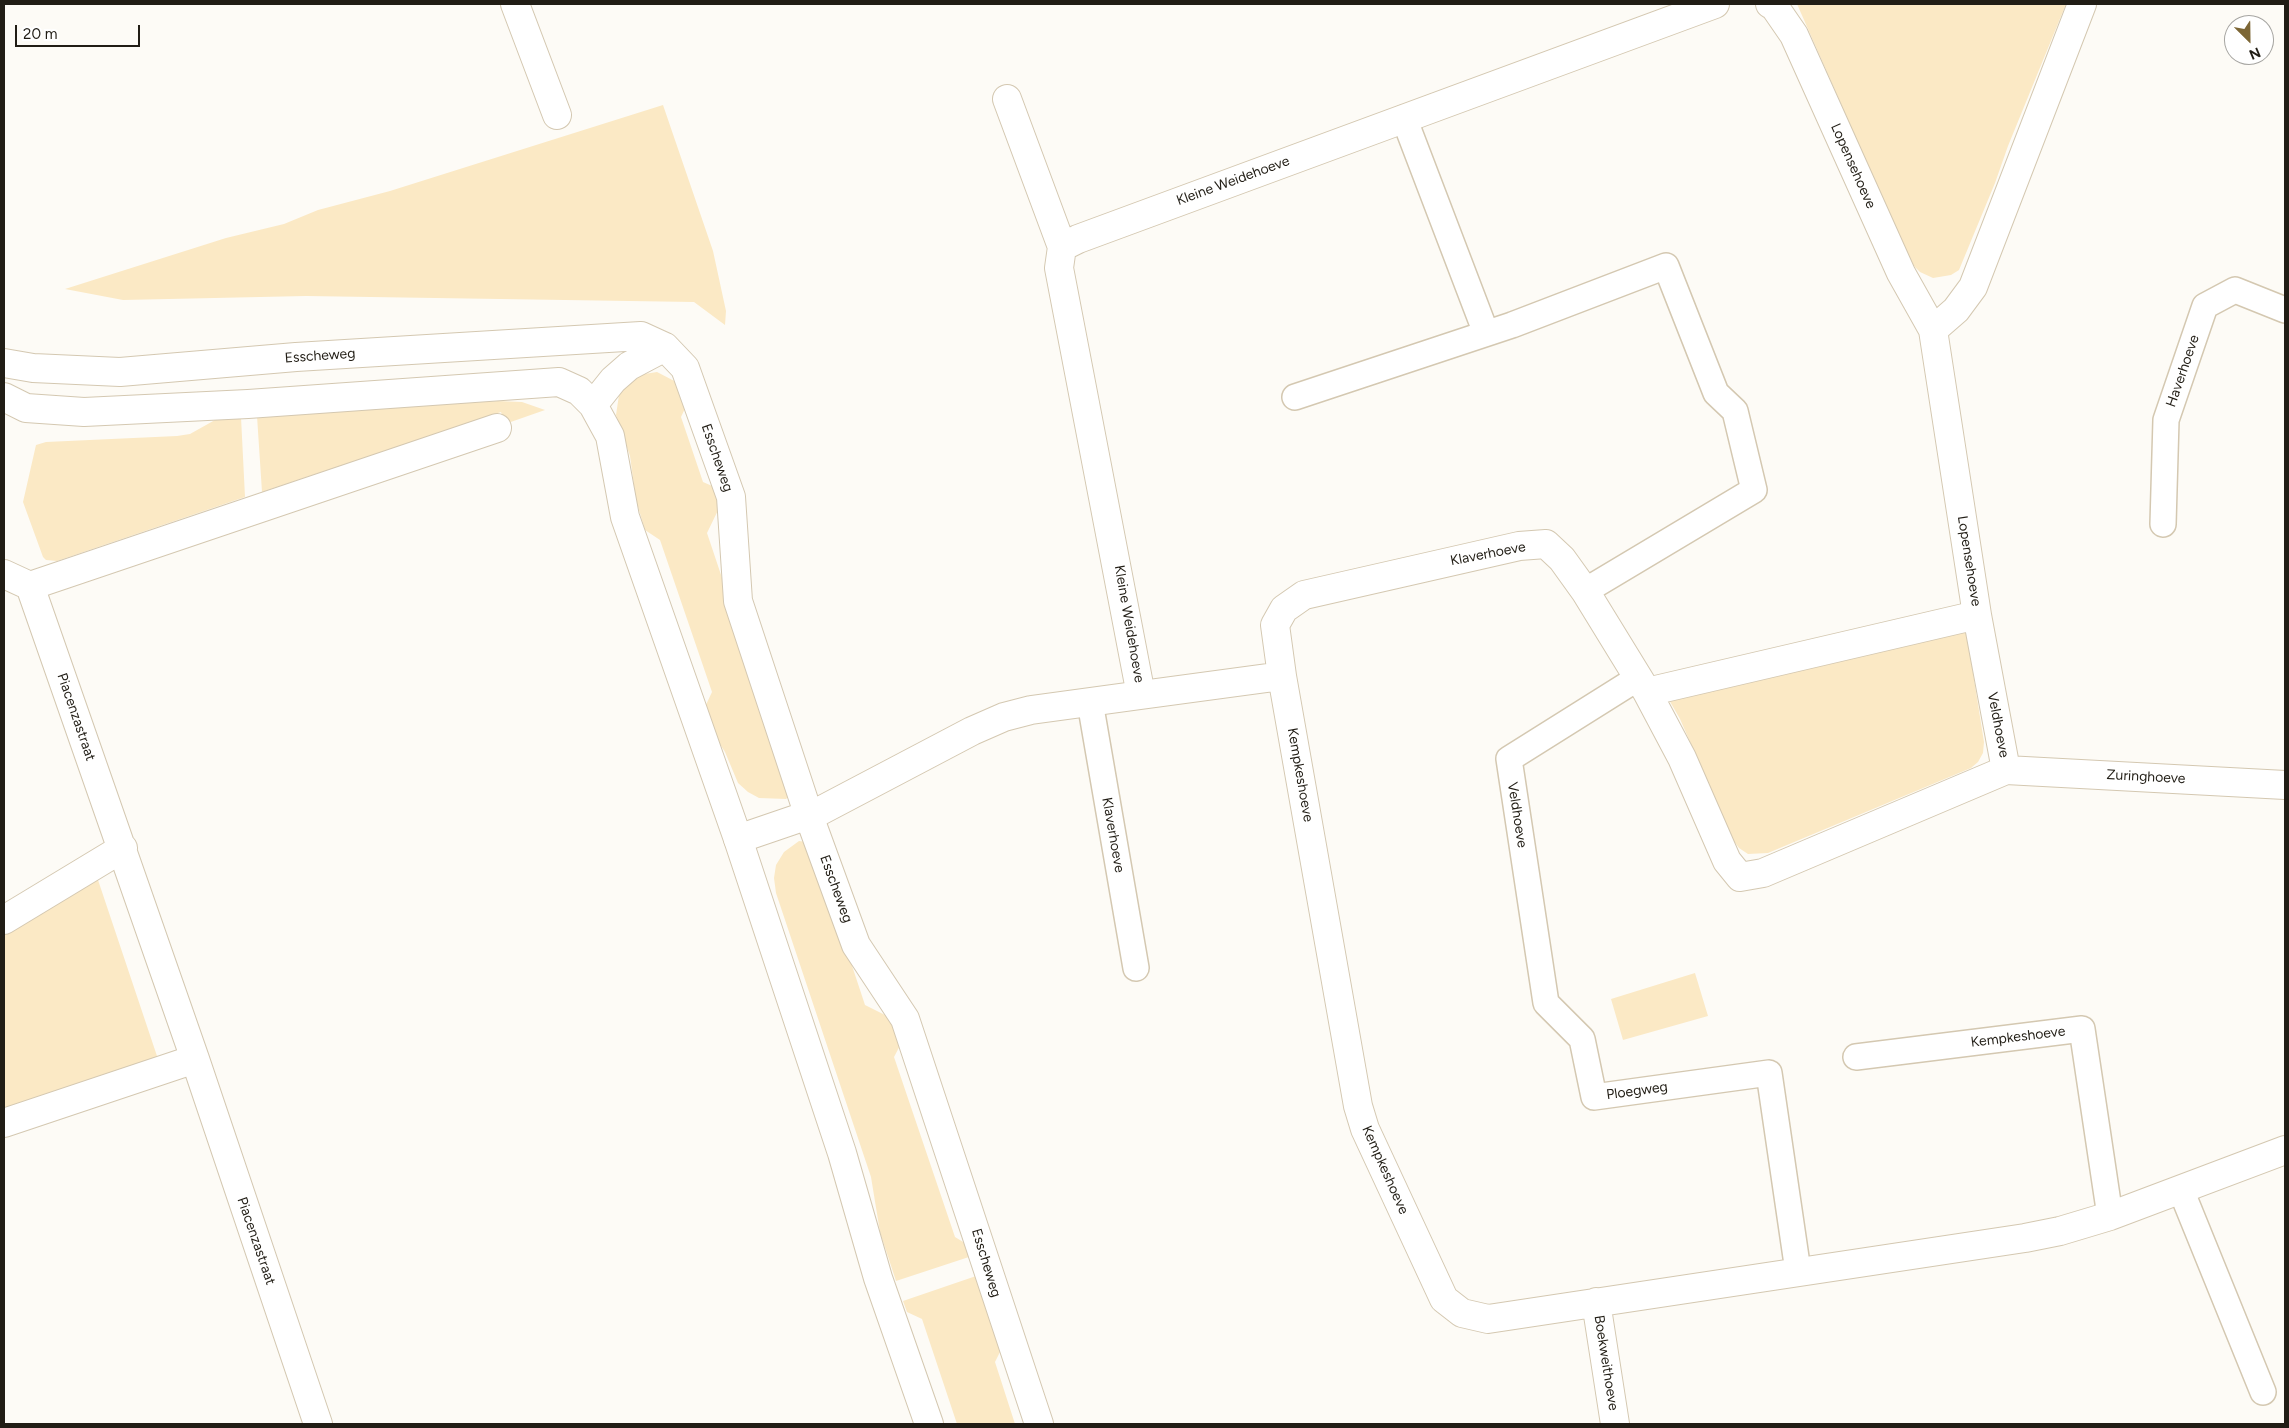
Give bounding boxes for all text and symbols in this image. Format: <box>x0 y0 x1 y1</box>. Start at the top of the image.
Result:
scale bar <box>18 15 142 47</box>
north arrow <box>2224 15 2274 65</box>
text: 20 m <box>23 25 57 43</box>
text: N <box>2246 43 2263 63</box>
street label: Lopensehoeve <box>1827 121 1879 211</box>
street label: Kleine Weidehoeve <box>1174 153 1292 209</box>
street label: Haverhoeve <box>2163 333 2203 409</box>
street label: Esscheweg <box>284 345 356 367</box>
street label: Esscheweg <box>698 422 736 494</box>
street label: Lopensehoeve <box>1954 515 1984 607</box>
street label: Klaverhoeve <box>1449 538 1527 570</box>
street label: Kleine Weidehoeve <box>1110 564 1148 684</box>
street label: Piacenzastraat <box>53 671 99 763</box>
street label: Veldhoeve <box>1983 691 2013 759</box>
street label: Kempkeshoeve <box>1283 727 1317 823</box>
street label: Zuringhoeve <box>2106 767 2186 787</box>
street label: Veldhoeve <box>1504 781 1530 849</box>
street label: Klaverhoeve <box>1098 796 1128 874</box>
street label: Esscheweg <box>816 853 856 925</box>
street label: Kempkeshoeve <box>1970 1023 2066 1051</box>
street label: Ploegweg <box>1605 1078 1669 1104</box>
street label: Kempkeshoeve <box>1358 1123 1412 1217</box>
street label: Piacenzastraat <box>233 1195 279 1287</box>
street label: Esscheweg <box>968 1227 1004 1299</box>
street label: Boekweithoeve <box>1590 1314 1622 1412</box>

